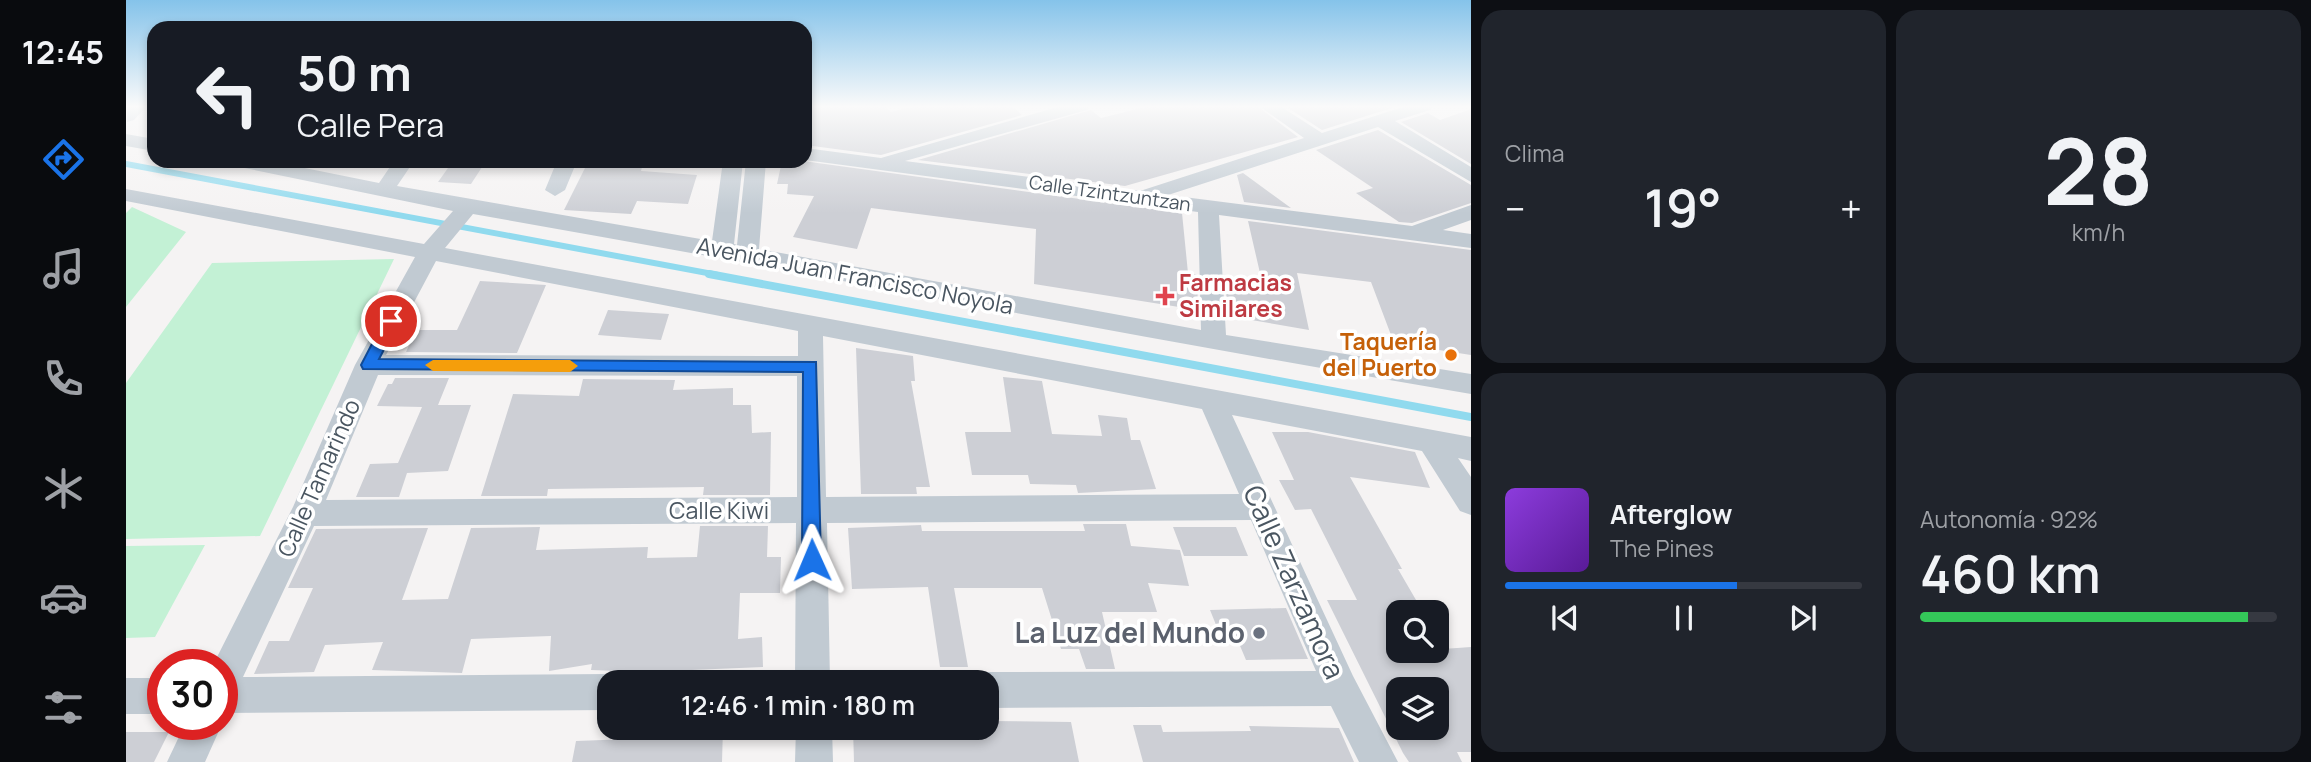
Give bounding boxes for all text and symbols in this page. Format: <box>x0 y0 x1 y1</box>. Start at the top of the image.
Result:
text: 12:45 <box>22 30 104 74</box>
text: 50 m <box>297 39 412 106</box>
icon: left <box>182 49 273 140</box>
text: Calle Pera <box>297 103 444 147</box>
text: 28 <box>2044 108 2153 232</box>
icon: directions <box>39 135 88 184</box>
text: Clima <box>1505 137 1564 169</box>
street label: Calle Tzintzuntzan <box>1027 169 1193 217</box>
text: 19° <box>1644 172 1722 243</box>
text: − <box>1505 182 1526 234</box>
text: + <box>1840 182 1862 234</box>
text: km/h <box>2072 216 2125 248</box>
street label: Avenida Juan Francisco Noyola <box>694 229 1016 321</box>
icon: music <box>39 244 88 293</box>
place label: Farmacias Similares <box>1179 266 1292 324</box>
marker: Farmacias Similares <box>1157 288 1173 304</box>
pin <box>361 291 421 351</box>
icon: arrive <box>372 302 410 340</box>
place label: Taquería del Puerto <box>1322 325 1437 383</box>
marker: Taquería del Puerto <box>1443 347 1459 363</box>
icon: phone <box>39 354 88 403</box>
street label: Calle Tamarindo <box>269 394 367 562</box>
icon: climate <box>39 464 88 513</box>
street label: Calle Zarzamora <box>1235 479 1355 684</box>
street label: Calle Kiwi <box>669 494 769 526</box>
text: Afterglow <box>1610 496 1732 532</box>
text: Autonomía · 92% <box>1920 503 2098 535</box>
position arrow <box>775 523 849 597</box>
text: The Pines <box>1610 532 1714 564</box>
text: 460 km <box>1920 538 2101 609</box>
icon: car <box>39 573 88 622</box>
icon: previous <box>1546 599 1584 637</box>
icon: pause <box>1665 599 1703 637</box>
icon: next <box>1784 599 1822 637</box>
map controls <box>1386 600 1449 740</box>
button: search <box>1386 600 1449 663</box>
place label: La Luz del Mundo <box>1014 613 1245 651</box>
marker: La Luz del Mundo <box>1251 625 1267 641</box>
speed limit sign: 30 <box>147 649 238 740</box>
button: layers <box>1386 677 1449 740</box>
icon: filters <box>39 683 88 732</box>
text: 12:46 · 1 min · 180 m <box>681 687 915 723</box>

